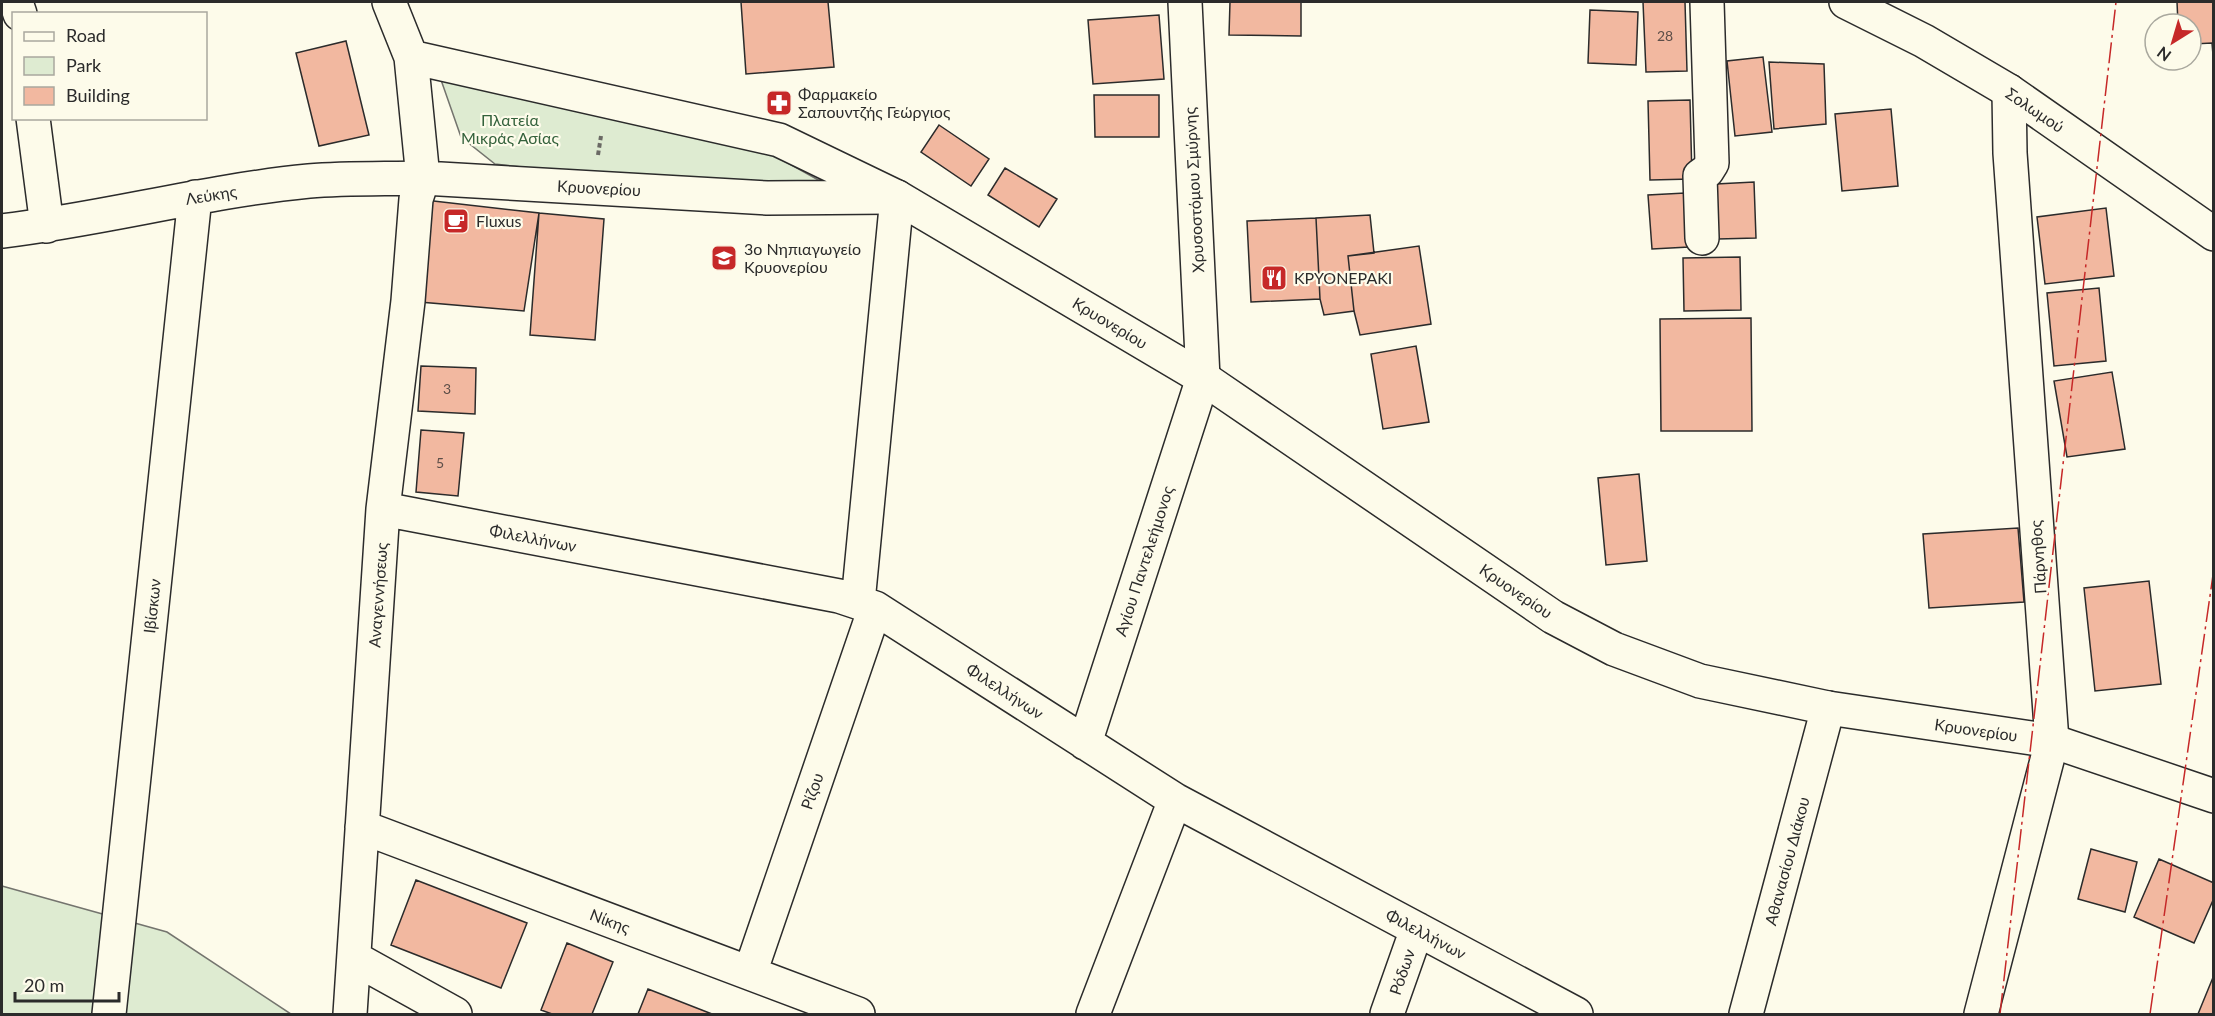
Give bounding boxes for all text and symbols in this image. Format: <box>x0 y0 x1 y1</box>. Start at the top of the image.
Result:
legend <box>12 12 207 120</box>
north arrow <box>2143 12 2203 72</box>
text: Road <box>66 24 106 46</box>
house number: 28 <box>1657 27 1673 44</box>
text: N <box>2153 43 2174 66</box>
text: Park <box>66 54 102 76</box>
street label: Σολωμού <box>2003 83 2068 136</box>
text: Building <box>66 84 130 106</box>
place label: Φαρμακείο Σαπουντζής Γεώργιος <box>798 84 951 121</box>
pharmacy icon: Φαρμακείο Σαπουντζής Γεώργιος <box>764 88 794 118</box>
street label: Χρυσοστόμου Σμύρνης <box>1180 106 1207 273</box>
park label: Πλατεία Μικράς Ασίας <box>461 110 559 147</box>
street label: Κρυονερίου <box>557 176 641 199</box>
street label: Λεύκης <box>184 181 239 208</box>
cafe icon: Fluxus <box>441 206 471 236</box>
place label: Fluxus <box>476 211 521 230</box>
place label: 3ο Νηπιαγωγείο Κρυονερίου <box>744 239 861 276</box>
school or university icon: 3ο Νηπιαγωγείο Κρυονερίου <box>709 243 739 273</box>
restaurant icon: ΚΡΥΟΝΕΡΑΚΙ <box>1259 263 1289 293</box>
place label: ΚΡΥΟΝΕΡΑΚΙ <box>1294 268 1392 287</box>
street label: Κρυονερίου <box>1069 293 1151 352</box>
house number: 3 <box>443 380 451 397</box>
house number: 5 <box>436 454 444 471</box>
street label: Αγίου Παντελεήμονος <box>1110 483 1177 638</box>
street label: Πάρνηθος <box>2025 519 2050 595</box>
street label: Φιλελλήνων <box>488 520 578 555</box>
street label: Αναγεννήσεως <box>364 541 391 648</box>
street label: Κρυονερίου <box>1476 559 1556 622</box>
street label: Ιβίσκων <box>139 578 164 634</box>
street label: Φιλελλήνων <box>963 659 1047 723</box>
street label: Κρυονερίου <box>1933 714 2019 745</box>
street label: Ρίζου <box>796 770 827 812</box>
street label: Αθανασίου Διάκου <box>1760 795 1813 927</box>
street label: Νίκης <box>588 904 633 937</box>
street label: Φιλελλήνων <box>1383 904 1470 963</box>
street label: Ρόδων <box>1385 946 1418 997</box>
scale bar <box>15 965 118 1003</box>
text: 20 m <box>24 974 64 996</box>

